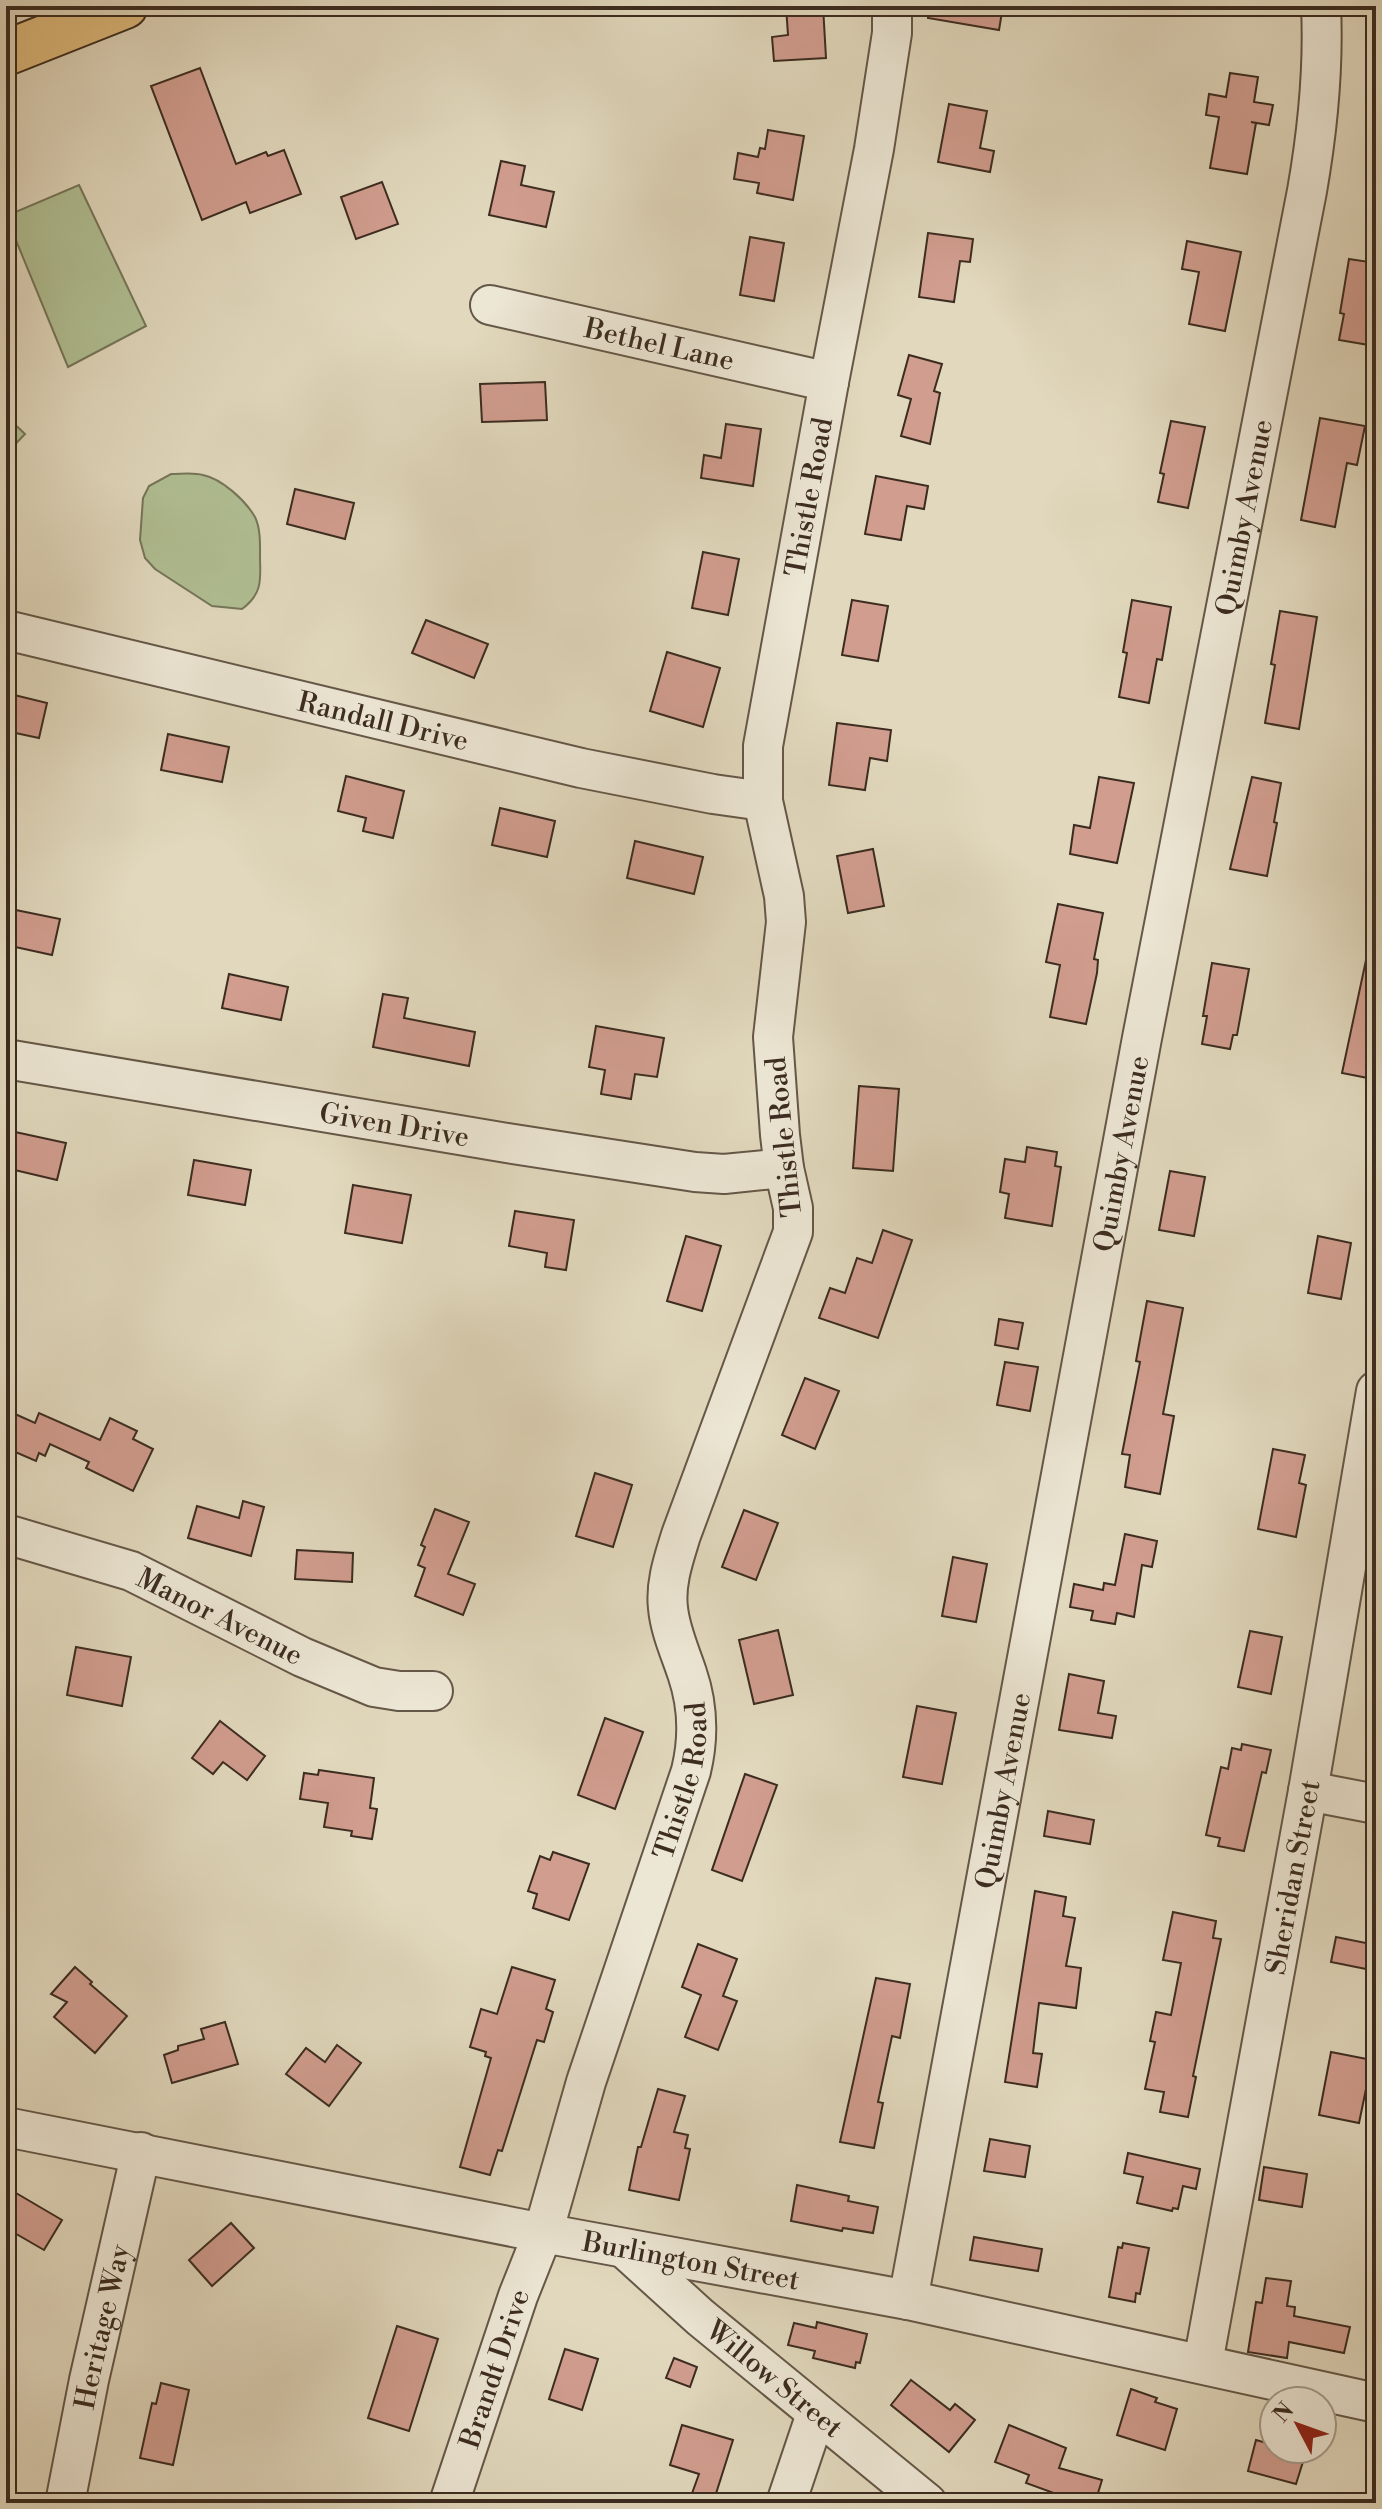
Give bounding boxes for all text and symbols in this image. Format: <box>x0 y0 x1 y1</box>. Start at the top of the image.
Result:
street label: Bethel Lane <box>580 311 738 379</box>
street label: Thistle Road <box>778 415 841 580</box>
street label: Quimby Avenue <box>1209 417 1281 619</box>
street label: Randall Drive <box>294 685 472 759</box>
street label: Quimby Avenue <box>1087 1053 1157 1255</box>
street label: Thistle Road <box>759 1055 810 1219</box>
street label: Given Drive <box>317 1096 472 1155</box>
street label: Manor Avenue <box>130 1561 308 1674</box>
street label: Quimby Avenue <box>969 1690 1039 1892</box>
street label: Thistle Road <box>646 1700 715 1864</box>
street label: Sheridan Street <box>1259 1777 1329 1978</box>
street label: Burlington Street <box>579 2224 802 2299</box>
street label: Heritage Way <box>68 2241 138 2412</box>
street label: Brandt Drive <box>452 2285 538 2454</box>
street label: Willow Street <box>698 2313 849 2446</box>
north arrow <box>1258 2385 1338 2465</box>
text: N <box>1268 2397 1300 2428</box>

